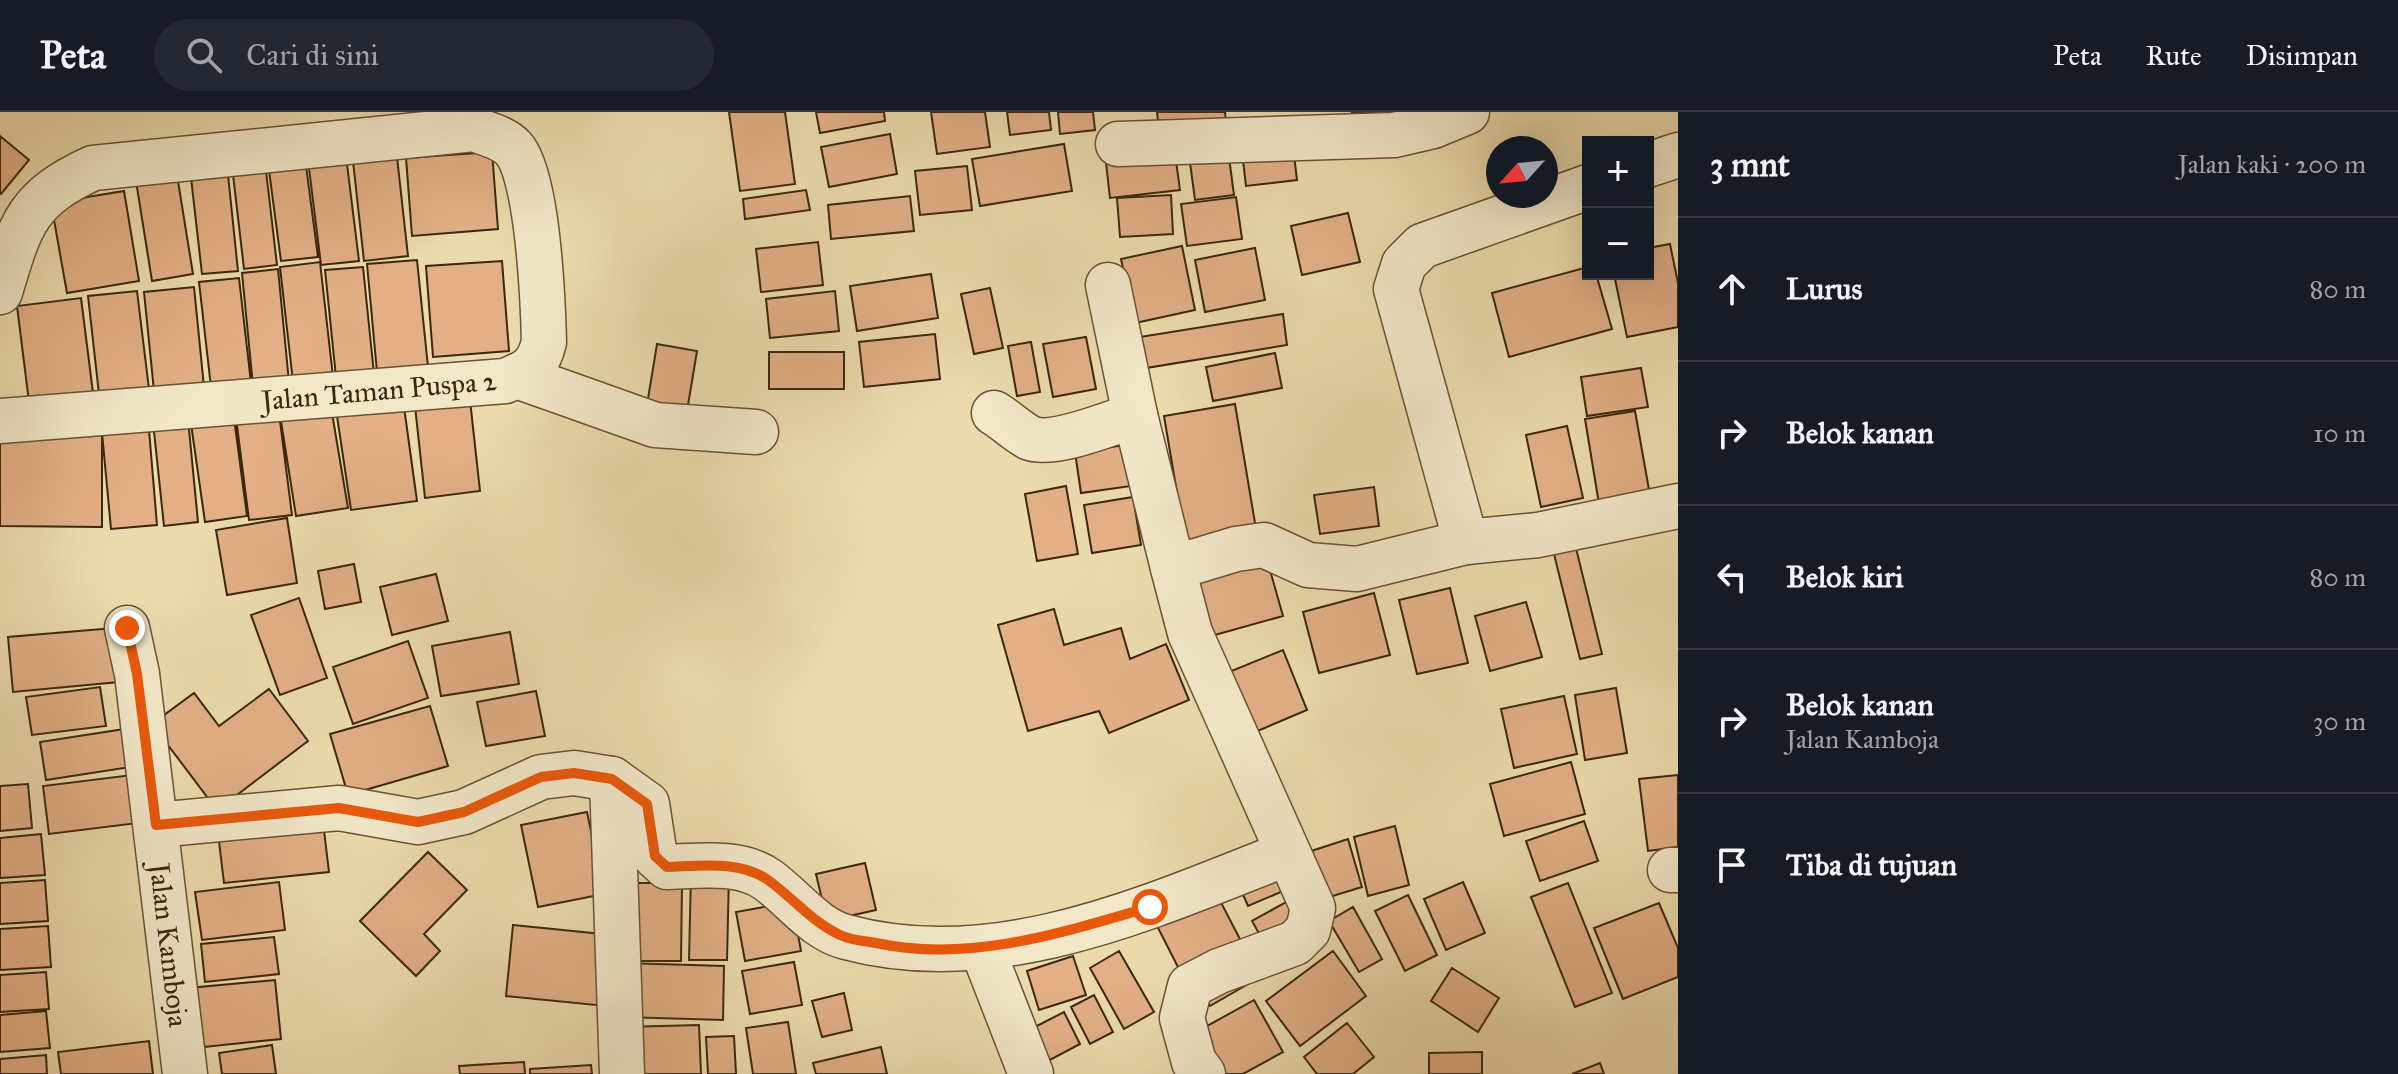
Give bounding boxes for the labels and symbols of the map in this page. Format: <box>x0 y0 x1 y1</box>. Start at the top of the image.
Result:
north arrow <box>1486 136 1558 208</box>
street label: Jalan Taman Puspa 2 <box>257 363 498 418</box>
route end <box>109 610 145 646</box>
street label: Jalan Kamboja <box>141 858 196 1029</box>
route start <box>1132 889 1168 925</box>

